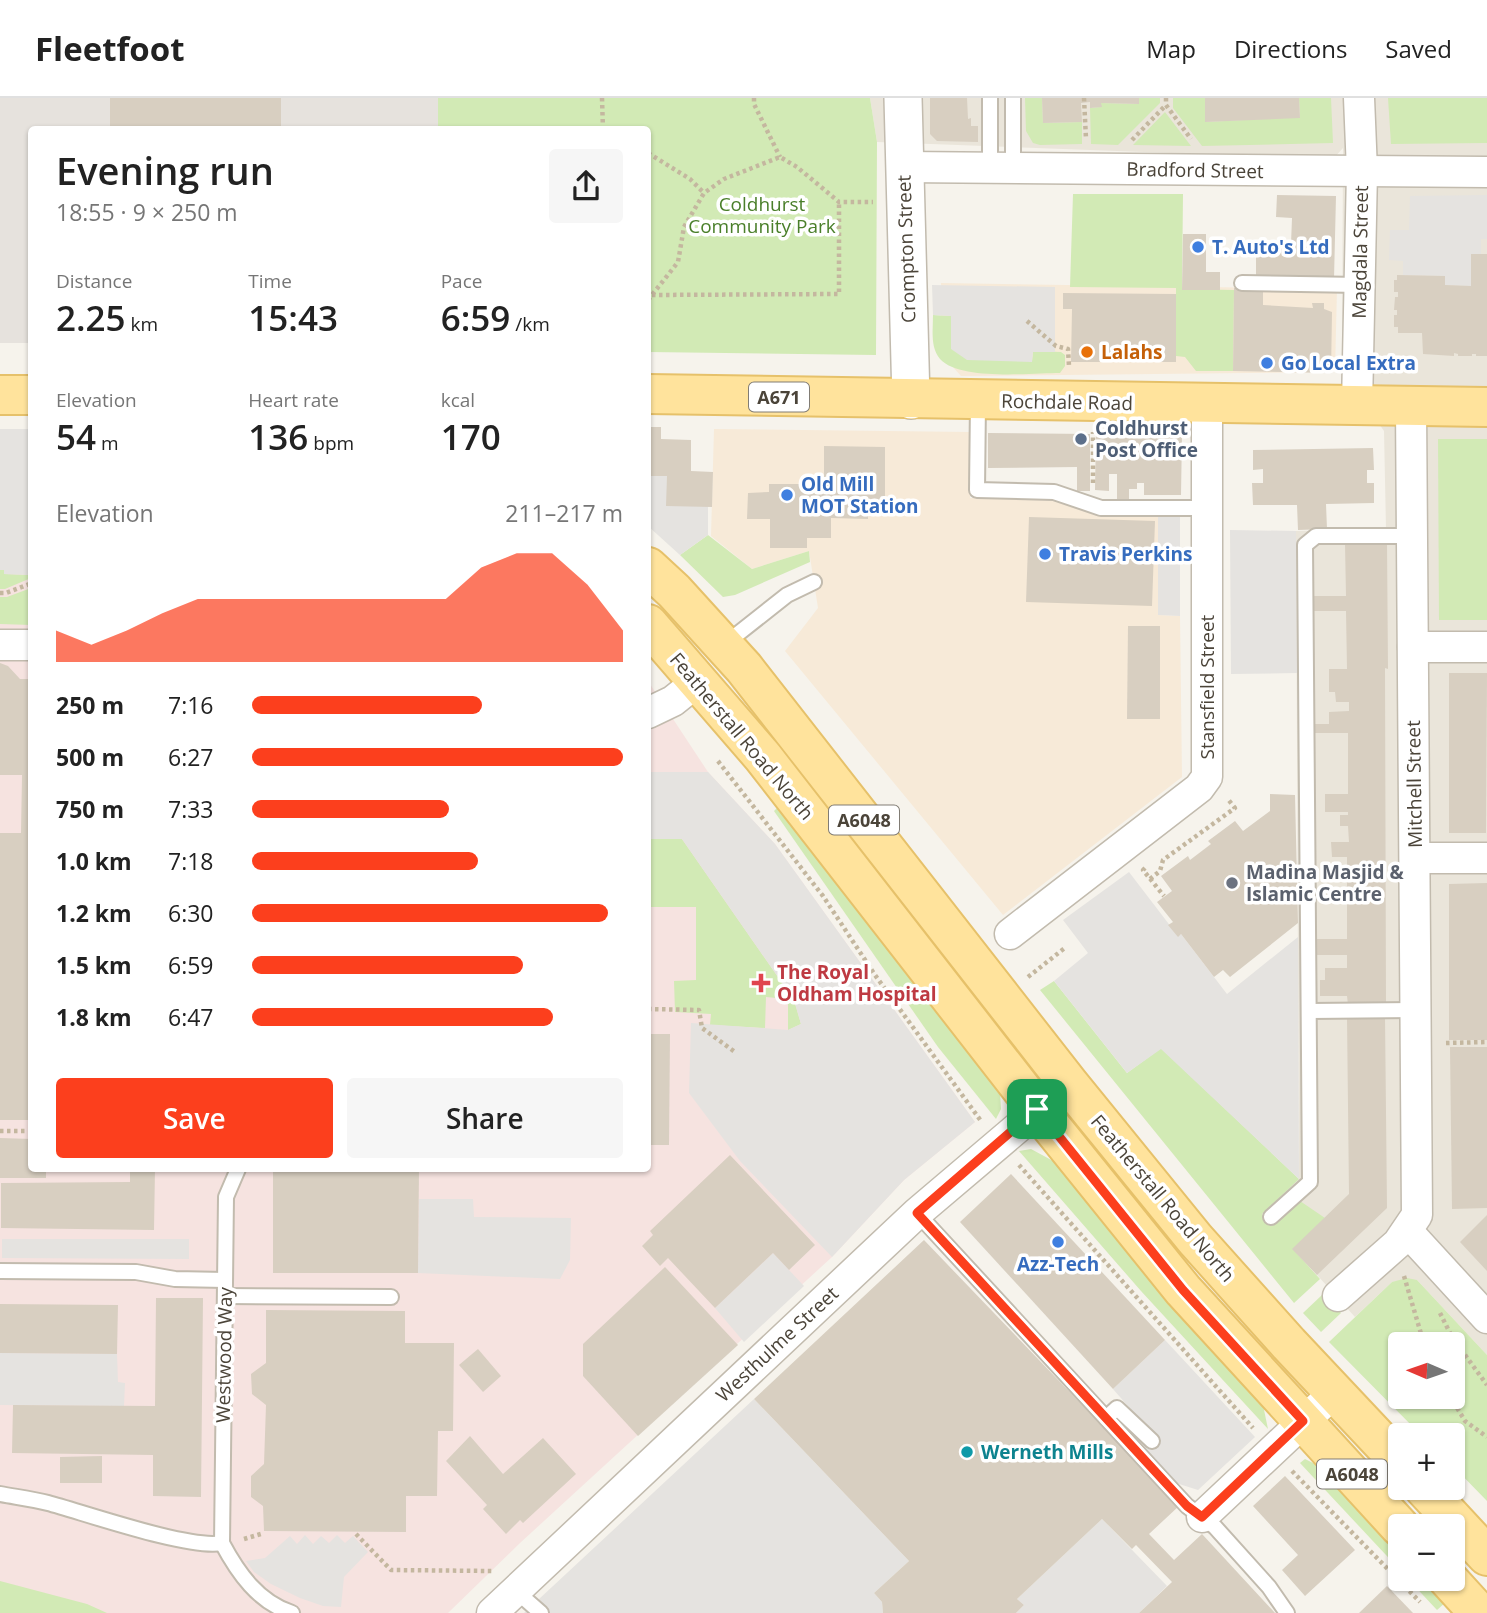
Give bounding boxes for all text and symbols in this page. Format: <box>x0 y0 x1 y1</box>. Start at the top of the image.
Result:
text: Fleetfoot <box>35 26 184 71</box>
text: Map <box>1146 32 1196 65</box>
text: Directions <box>1234 32 1347 65</box>
text: Saved <box>1385 32 1452 65</box>
text: Evening run <box>56 144 274 196</box>
button: share <box>549 149 623 223</box>
street label: Bradford Street <box>1126 156 1264 184</box>
street label: Crompton Street <box>890 174 922 324</box>
street label: Magdala Street <box>1346 185 1374 319</box>
park label: Coldhurst Community Park <box>688 191 836 239</box>
text: 18:55 · 9 × 250 m <box>56 196 238 228</box>
place label: T. Auto's Ltd <box>1212 234 1329 260</box>
marker: T. Auto's Ltd <box>1190 239 1206 255</box>
text: Distance <box>56 268 132 294</box>
text: Time <box>248 268 292 294</box>
text: Pace <box>441 268 482 294</box>
text: 2.25 <box>56 294 126 341</box>
text: 15:43 <box>248 294 338 341</box>
text: 6:59 <box>441 294 510 341</box>
text: km <box>126 311 158 337</box>
text: /km <box>510 311 550 337</box>
place label: Lalahs <box>1101 339 1162 365</box>
marker: Lalahs <box>1079 344 1095 360</box>
place label: Go Local Extra <box>1281 350 1416 376</box>
marker: Go Local Extra <box>1259 355 1275 371</box>
road number: A671 <box>749 382 809 412</box>
text: Elevation <box>56 387 137 413</box>
text: Heart rate <box>248 387 339 413</box>
text: kcal <box>441 387 475 413</box>
street label: Rochdale Road <box>1001 388 1133 416</box>
text: 54 <box>56 413 96 460</box>
text: 136 <box>248 413 308 460</box>
text: 170 <box>441 413 501 460</box>
place label: Coldhurst Post Office <box>1095 415 1198 463</box>
text: m <box>96 430 119 456</box>
text: bpm <box>308 430 354 456</box>
marker: Coldhurst Post Office <box>1073 431 1089 447</box>
place label: Old Mill MOT Station <box>801 471 918 519</box>
marker: Old Mill MOT Station <box>779 487 795 503</box>
text: Elevation <box>56 497 154 529</box>
text: 211–217 m <box>505 497 623 529</box>
place label: Travis Perkins <box>1059 541 1192 567</box>
marker: Travis Perkins <box>1037 546 1053 562</box>
street label: Stansfield Street <box>1194 614 1220 759</box>
street label: Featherstall Road North <box>664 647 820 825</box>
text: 250 m <box>56 689 124 721</box>
text: 7:16 <box>168 689 214 721</box>
street label: Mitchell Street <box>1400 720 1428 848</box>
text: 500 m <box>56 741 124 773</box>
text: 6:27 <box>168 741 214 773</box>
text: 750 m <box>56 793 124 825</box>
text: 7:33 <box>168 793 214 825</box>
road number: A6048 <box>829 806 899 834</box>
text: 1.0 km <box>56 845 132 877</box>
text: 7:18 <box>168 845 214 877</box>
place label: Madina Masjid & Islamic Centre <box>1246 859 1405 907</box>
marker: Madina Masjid & Islamic Centre <box>1224 875 1240 891</box>
text: 1.2 km <box>56 897 132 929</box>
text: 6:30 <box>168 897 214 929</box>
text: 1.5 km <box>56 949 132 981</box>
text: 6:59 <box>168 949 214 981</box>
place label: The Royal Oldham Hospital <box>777 959 937 1007</box>
marker: The Royal Oldham Hospital <box>751 973 771 993</box>
text: 1.8 km <box>56 1001 132 1033</box>
text: 6:47 <box>168 1001 214 1033</box>
button: Save <box>56 1078 333 1158</box>
button: Share <box>347 1078 623 1158</box>
pin <box>1007 1079 1067 1139</box>
icon: arrive <box>1018 1090 1056 1128</box>
street label: Featherstall Road North <box>1085 1109 1241 1287</box>
marker: Azz-Tech <box>1050 1234 1066 1250</box>
place label: Azz-Tech <box>1017 1251 1099 1277</box>
street label: Westhulme Street <box>710 1280 844 1408</box>
street label: Westwood Way <box>210 1286 238 1423</box>
north arrow <box>1388 1332 1465 1409</box>
map controls <box>1388 1332 1465 1591</box>
button: + <box>1388 1423 1465 1500</box>
place label: Werneth Mills <box>981 1439 1113 1465</box>
marker: Werneth Mills <box>959 1444 975 1460</box>
road number: A6048 <box>1317 1460 1387 1489</box>
button: − <box>1388 1514 1465 1591</box>

